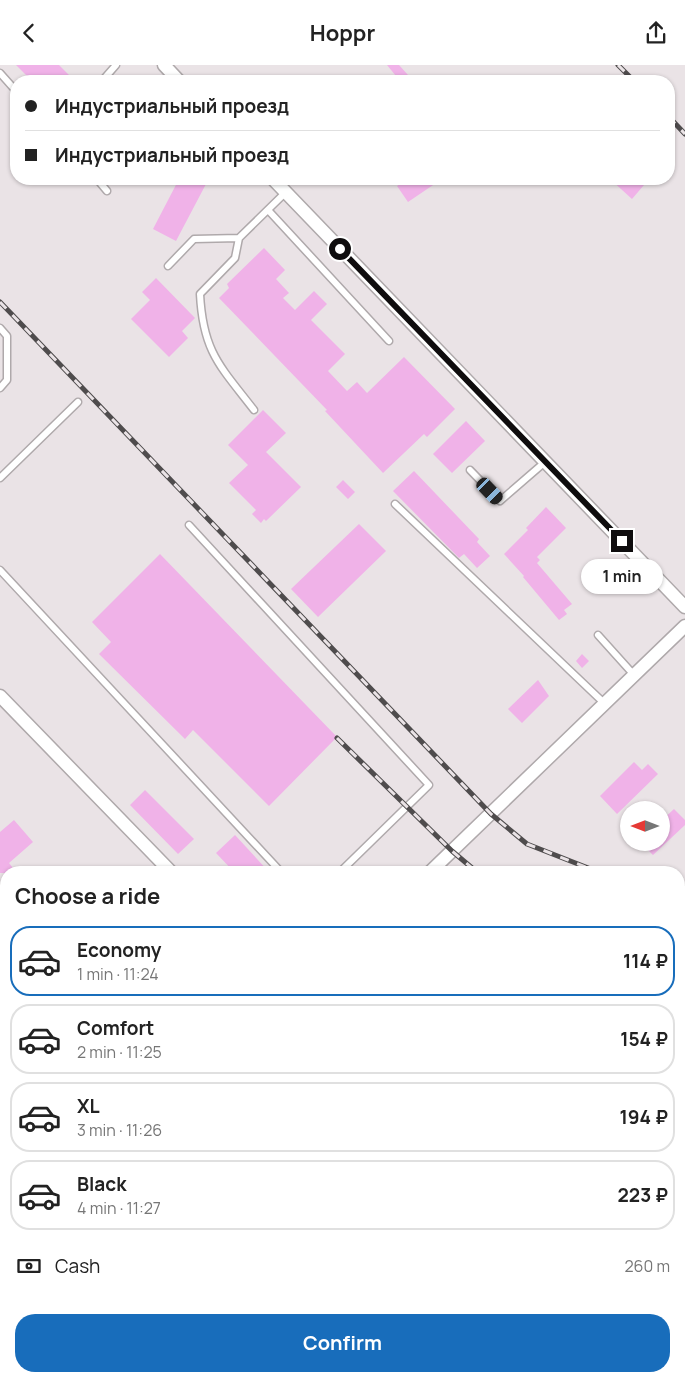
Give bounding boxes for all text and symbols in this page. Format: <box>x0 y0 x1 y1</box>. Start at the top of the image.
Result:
text: Hoppr <box>310 18 375 48</box>
icon: back <box>15 19 43 47</box>
icon: share <box>642 19 670 47</box>
text: Индустриальный проезд <box>55 93 289 119</box>
text: Индустриальный проезд <box>55 142 289 168</box>
route start <box>329 238 351 260</box>
car <box>474 475 505 507</box>
route end <box>611 530 633 552</box>
callout: 1 min <box>581 559 663 593</box>
text: 1 min <box>602 565 642 587</box>
north arrow <box>620 801 670 851</box>
map controls <box>620 801 670 851</box>
text: Choose a ride <box>15 881 160 911</box>
text: Economy <box>77 937 161 963</box>
icon: car <box>17 939 62 984</box>
text: 114 ₽ <box>623 948 668 974</box>
text: 1 min · 11:24 <box>77 963 159 985</box>
text: Comfort <box>77 1015 154 1041</box>
icon: car <box>17 1017 62 1062</box>
text: 154 ₽ <box>620 1026 668 1052</box>
text: 2 min · 11:25 <box>77 1041 162 1063</box>
text: XL <box>77 1093 100 1119</box>
icon: car <box>17 1095 62 1140</box>
text: 194 ₽ <box>619 1104 668 1130</box>
text: 3 min · 11:26 <box>77 1119 162 1141</box>
text: Black <box>77 1171 126 1197</box>
icon: car <box>17 1173 62 1218</box>
text: 223 ₽ <box>618 1182 668 1208</box>
text: 4 min · 11:27 <box>77 1197 161 1219</box>
icon: cash <box>15 1252 43 1280</box>
text: Cash <box>55 1253 100 1279</box>
text: 260 m <box>624 1255 670 1277</box>
button: Confirm <box>15 1314 670 1372</box>

